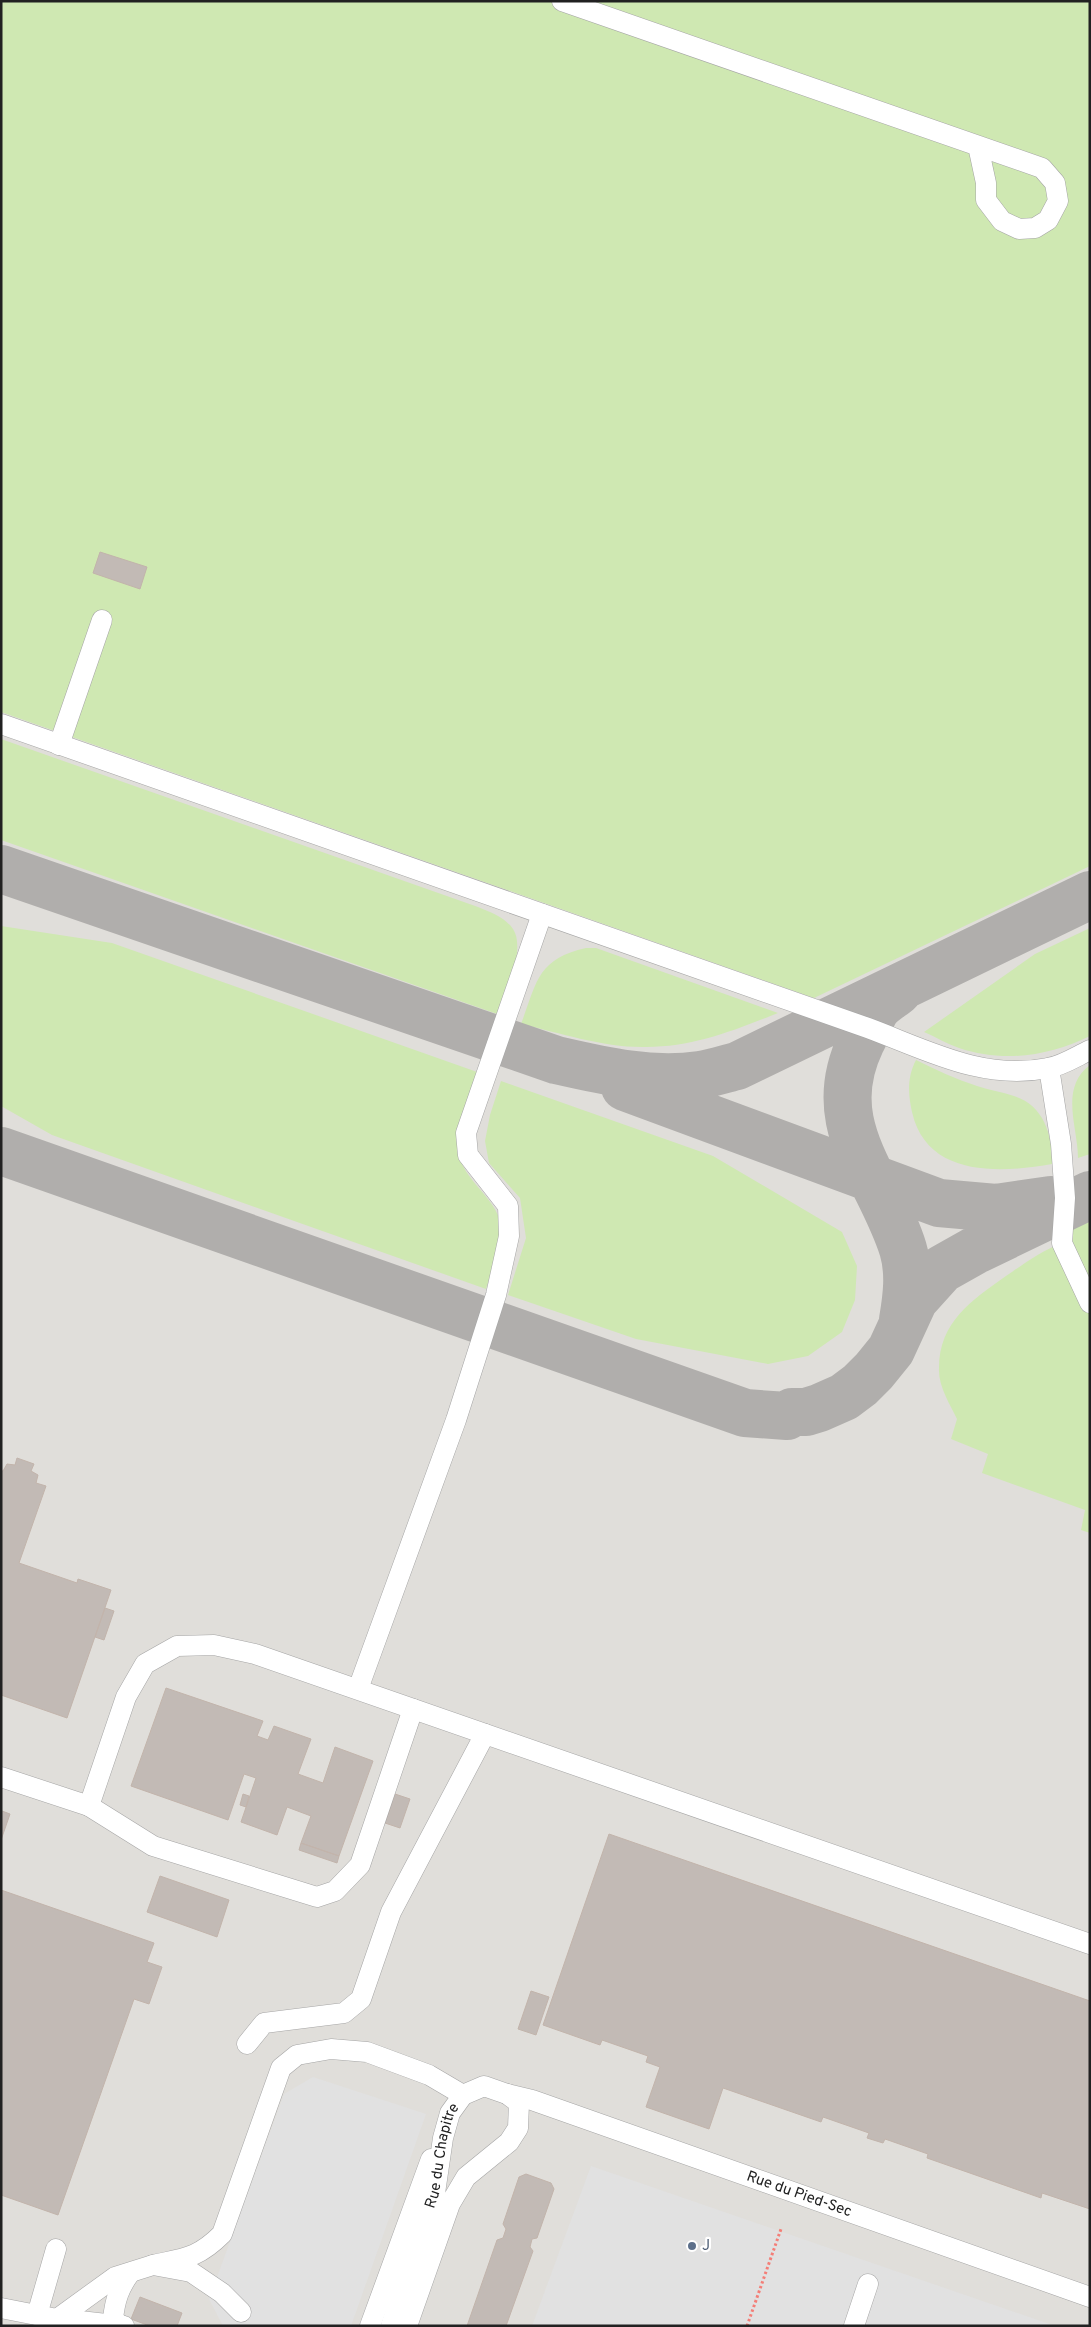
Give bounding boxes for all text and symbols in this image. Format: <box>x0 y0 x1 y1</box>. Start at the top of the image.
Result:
street label: Rue du Chapitre <box>421 2099 464 2211</box>
street label: Rue du Pied-Sec <box>744 2167 854 2222</box>
place label: J <box>702 2237 710 2256</box>
marker: J <box>686 2240 698 2252</box>

